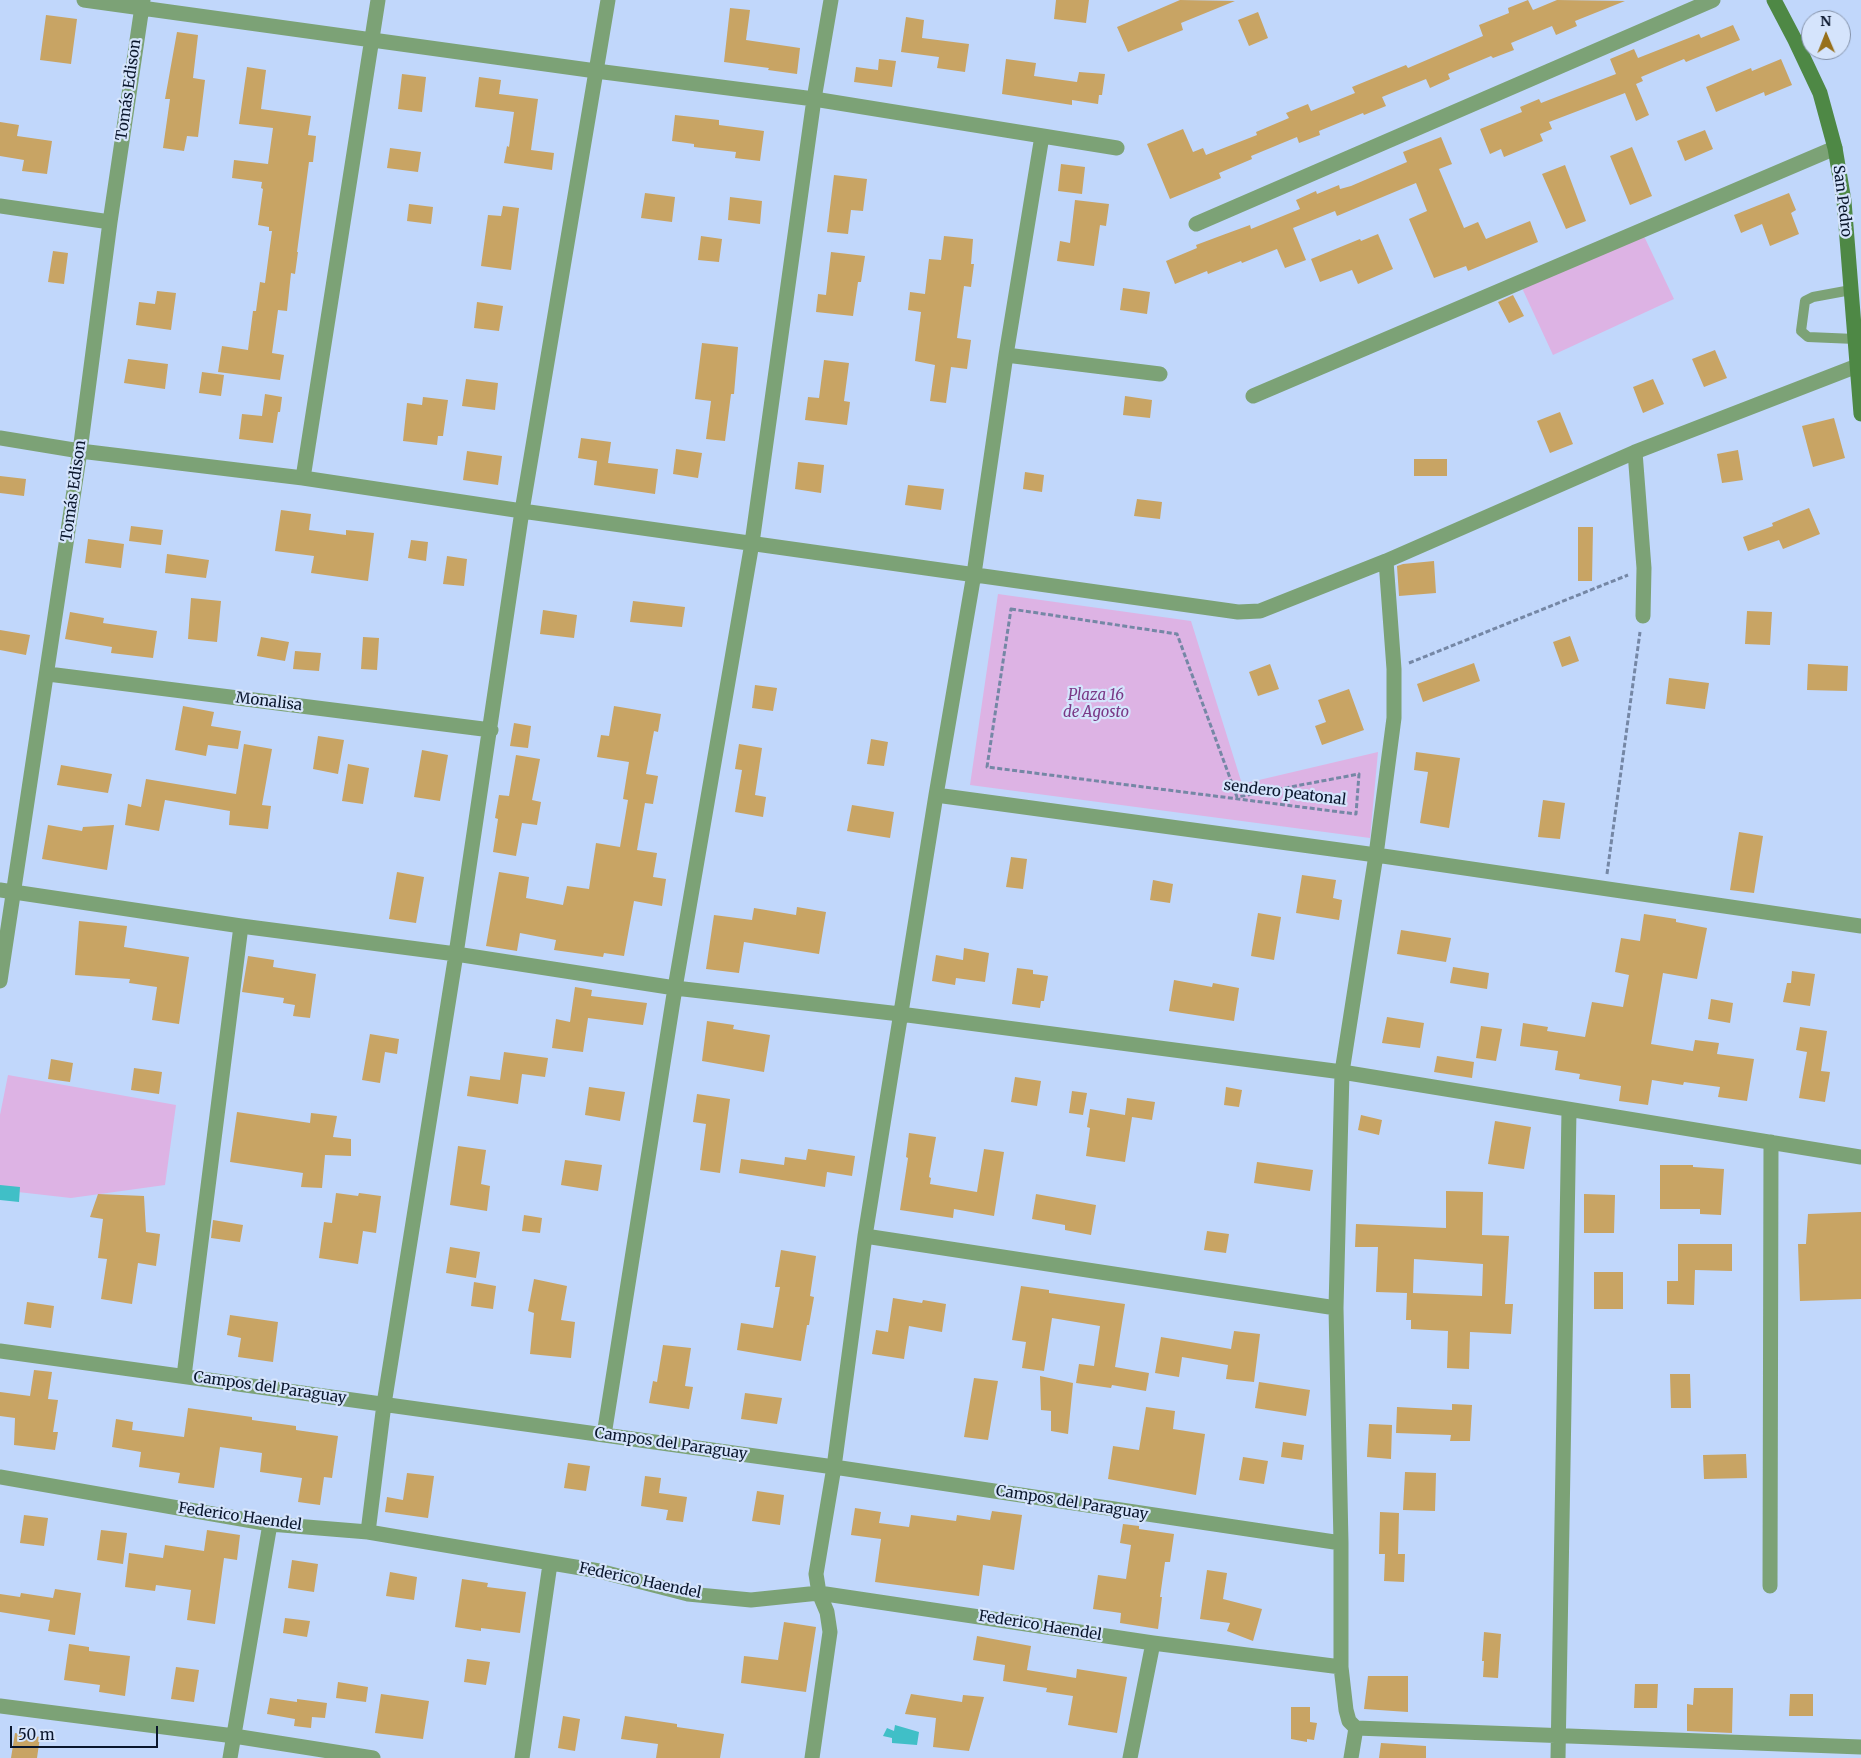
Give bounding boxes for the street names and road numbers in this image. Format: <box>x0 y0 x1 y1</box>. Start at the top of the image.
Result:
street label: Tomás Edison <box>113 38 145 142</box>
street label: San Pedro <box>1829 164 1855 238</box>
street label: Tomás Edison <box>58 439 90 543</box>
street label: Monalisa <box>235 689 303 715</box>
street label: sendero peatonal <box>1223 777 1347 809</box>
street label: Campos del Paraguay <box>192 1368 348 1408</box>
street label: Campos del Paraguay <box>593 1424 749 1464</box>
street label: Campos del Paraguay <box>994 1482 1150 1524</box>
street label: Federico Haendel <box>177 1499 303 1535</box>
street label: Federico Haendel <box>577 1559 703 1603</box>
street label: Federico Haendel <box>977 1607 1103 1645</box>

